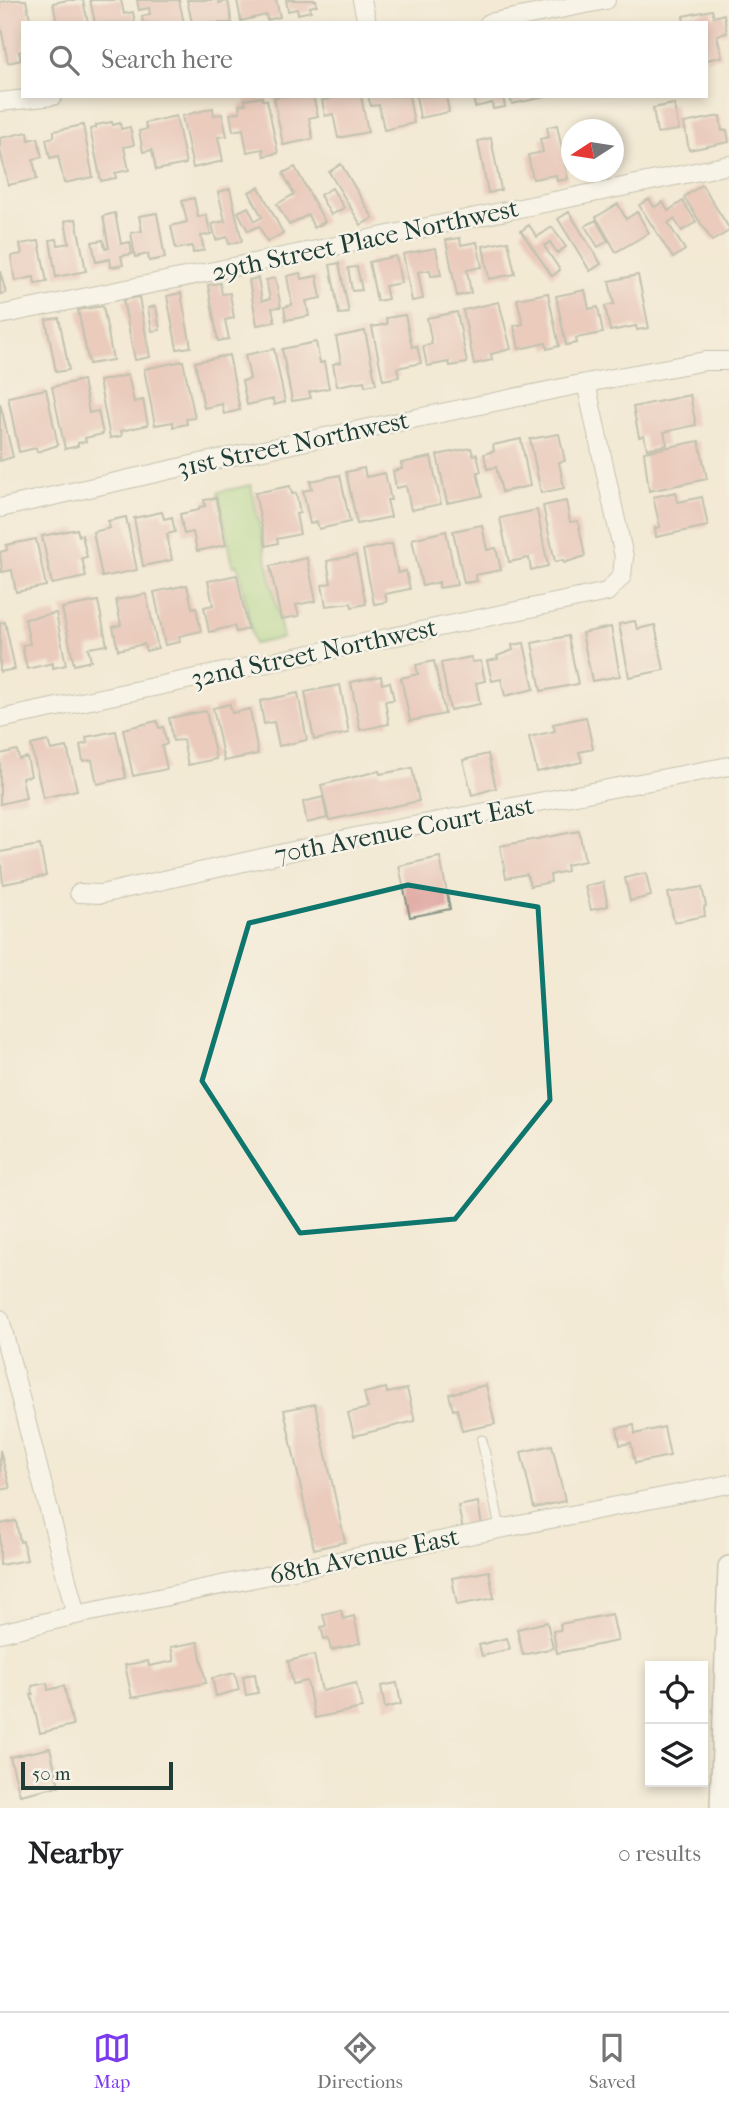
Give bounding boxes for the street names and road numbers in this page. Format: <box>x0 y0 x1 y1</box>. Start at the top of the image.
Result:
street label: 29th Street Place Northwest <box>209 192 522 288</box>
street label: 31st Street Northwest <box>174 404 412 484</box>
street label: 32nd Street Northwest <box>188 612 440 694</box>
street label: 70th Avenue Court East <box>272 789 537 870</box>
street label: 68th Avenue East <box>266 1521 462 1591</box>

